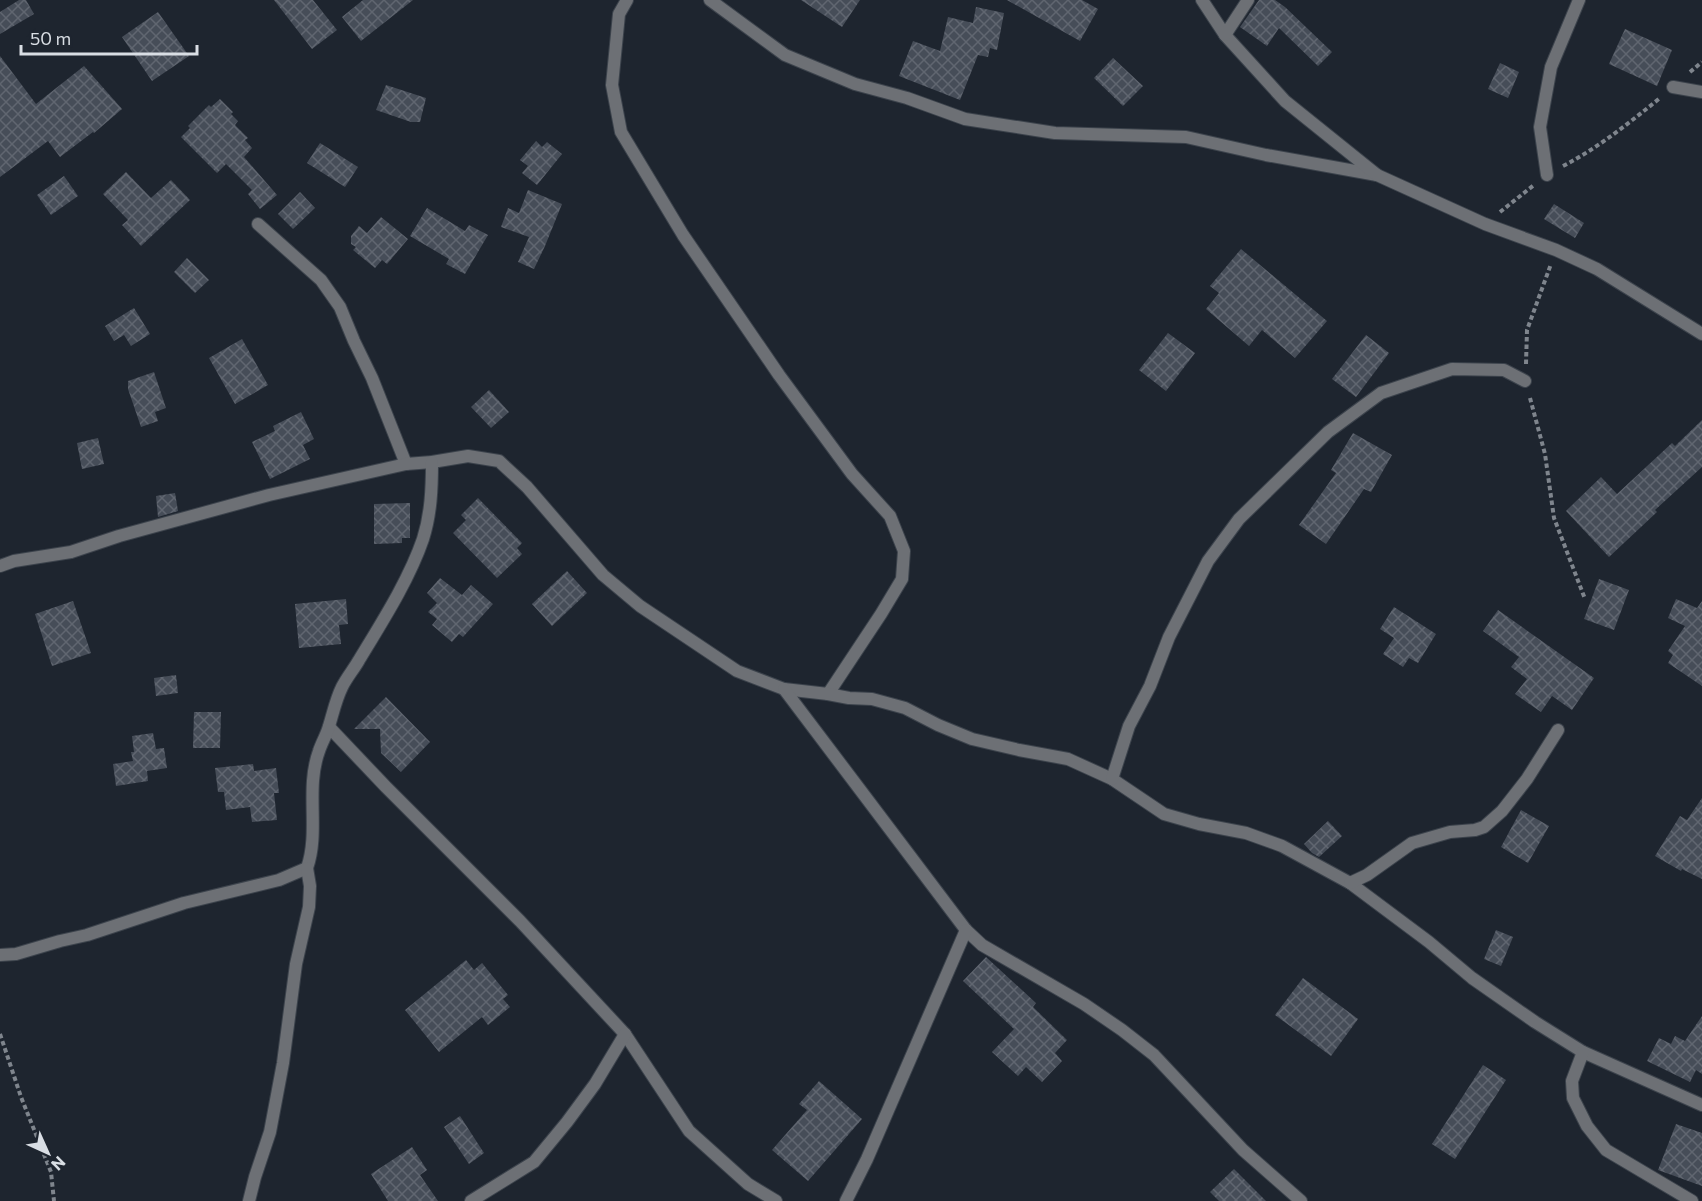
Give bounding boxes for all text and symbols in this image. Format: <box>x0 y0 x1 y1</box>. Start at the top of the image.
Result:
scale bar <box>21 18 196 56</box>
text: 50 m <box>30 27 71 49</box>
north arrow <box>18 1123 78 1183</box>
text: N <box>48 1153 70 1175</box>

